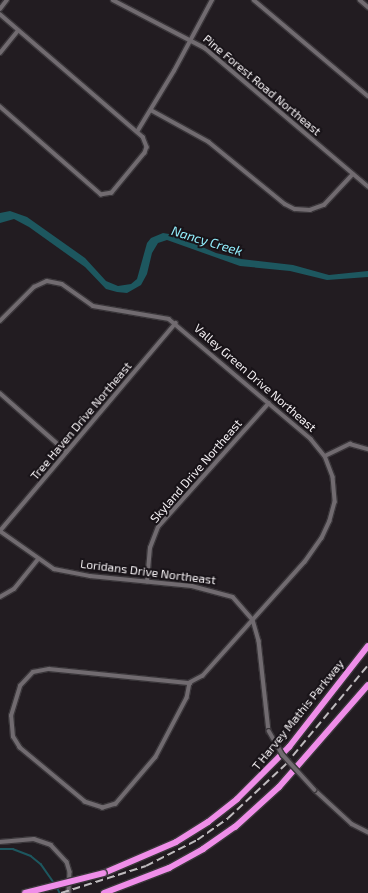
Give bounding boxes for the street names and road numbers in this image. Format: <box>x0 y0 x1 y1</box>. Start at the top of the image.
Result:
street label: Pine Forest Road Northeast <box>200 31 324 139</box>
street label: Valley Green Drive Northeast <box>191 321 319 435</box>
street label: Tree Haven Drive Northeast <box>27 359 135 483</box>
street label: Skyland Drive Northeast <box>147 416 245 526</box>
street label: Loridans Drive Northeast <box>79 557 217 587</box>
street label: T Harvey Mathis Parkway <box>249 657 347 773</box>

